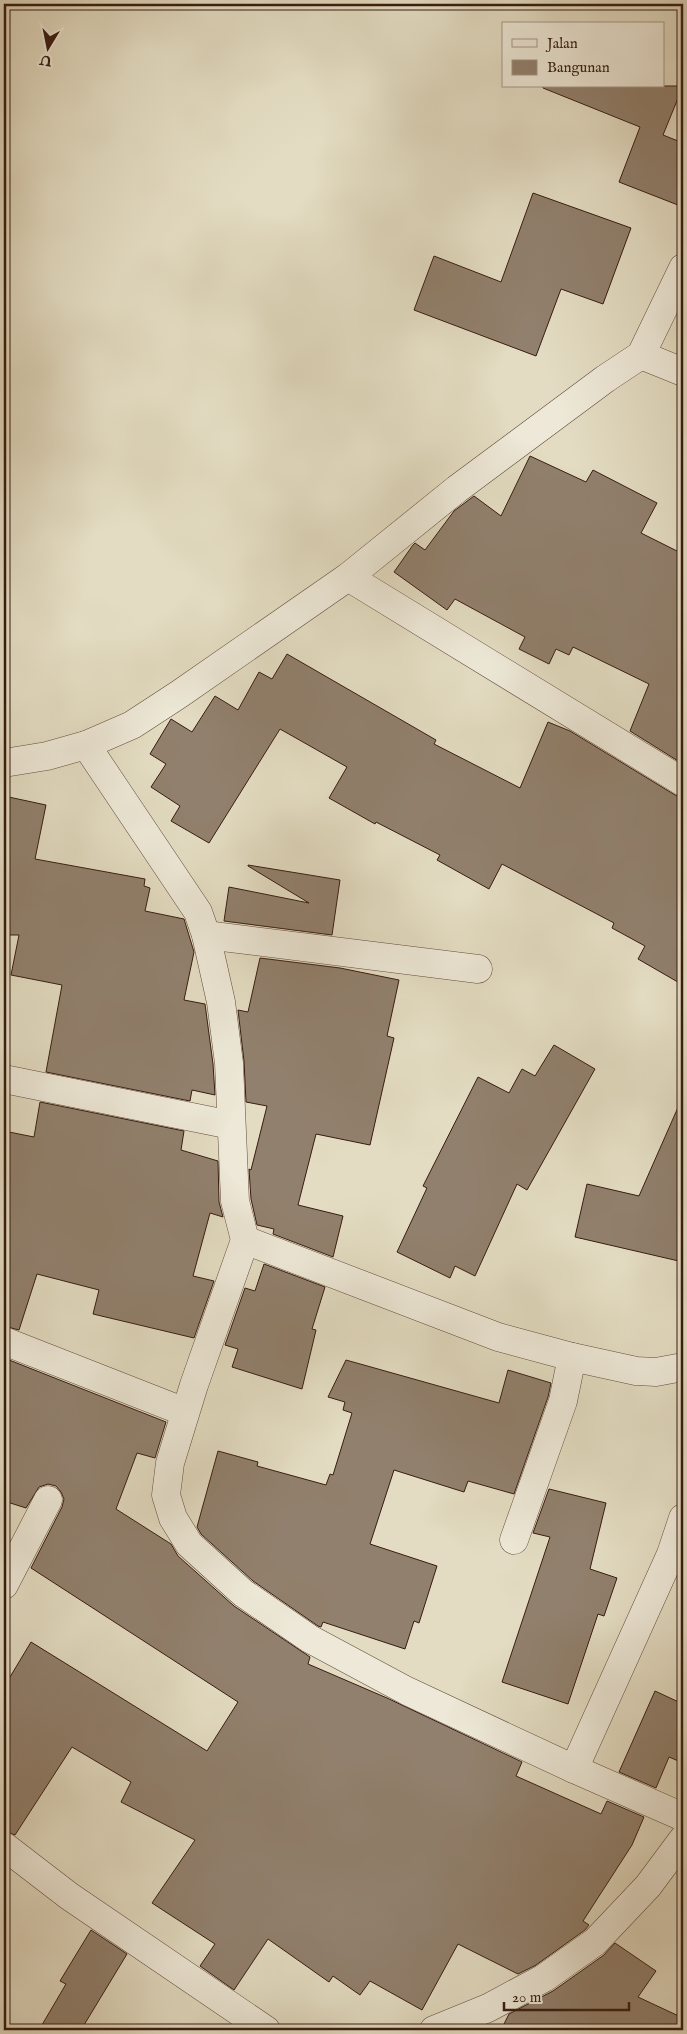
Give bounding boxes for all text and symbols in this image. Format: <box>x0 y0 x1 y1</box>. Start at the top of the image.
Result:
north arrow <box>22 22 72 72</box>
legend <box>502 22 664 88</box>
text: Jalan <box>545 34 578 53</box>
text: U <box>37 50 54 70</box>
text: Bangunan <box>547 58 610 77</box>
scale bar <box>504 1979 630 2011</box>
text: 20 m <box>512 1988 542 2007</box>

